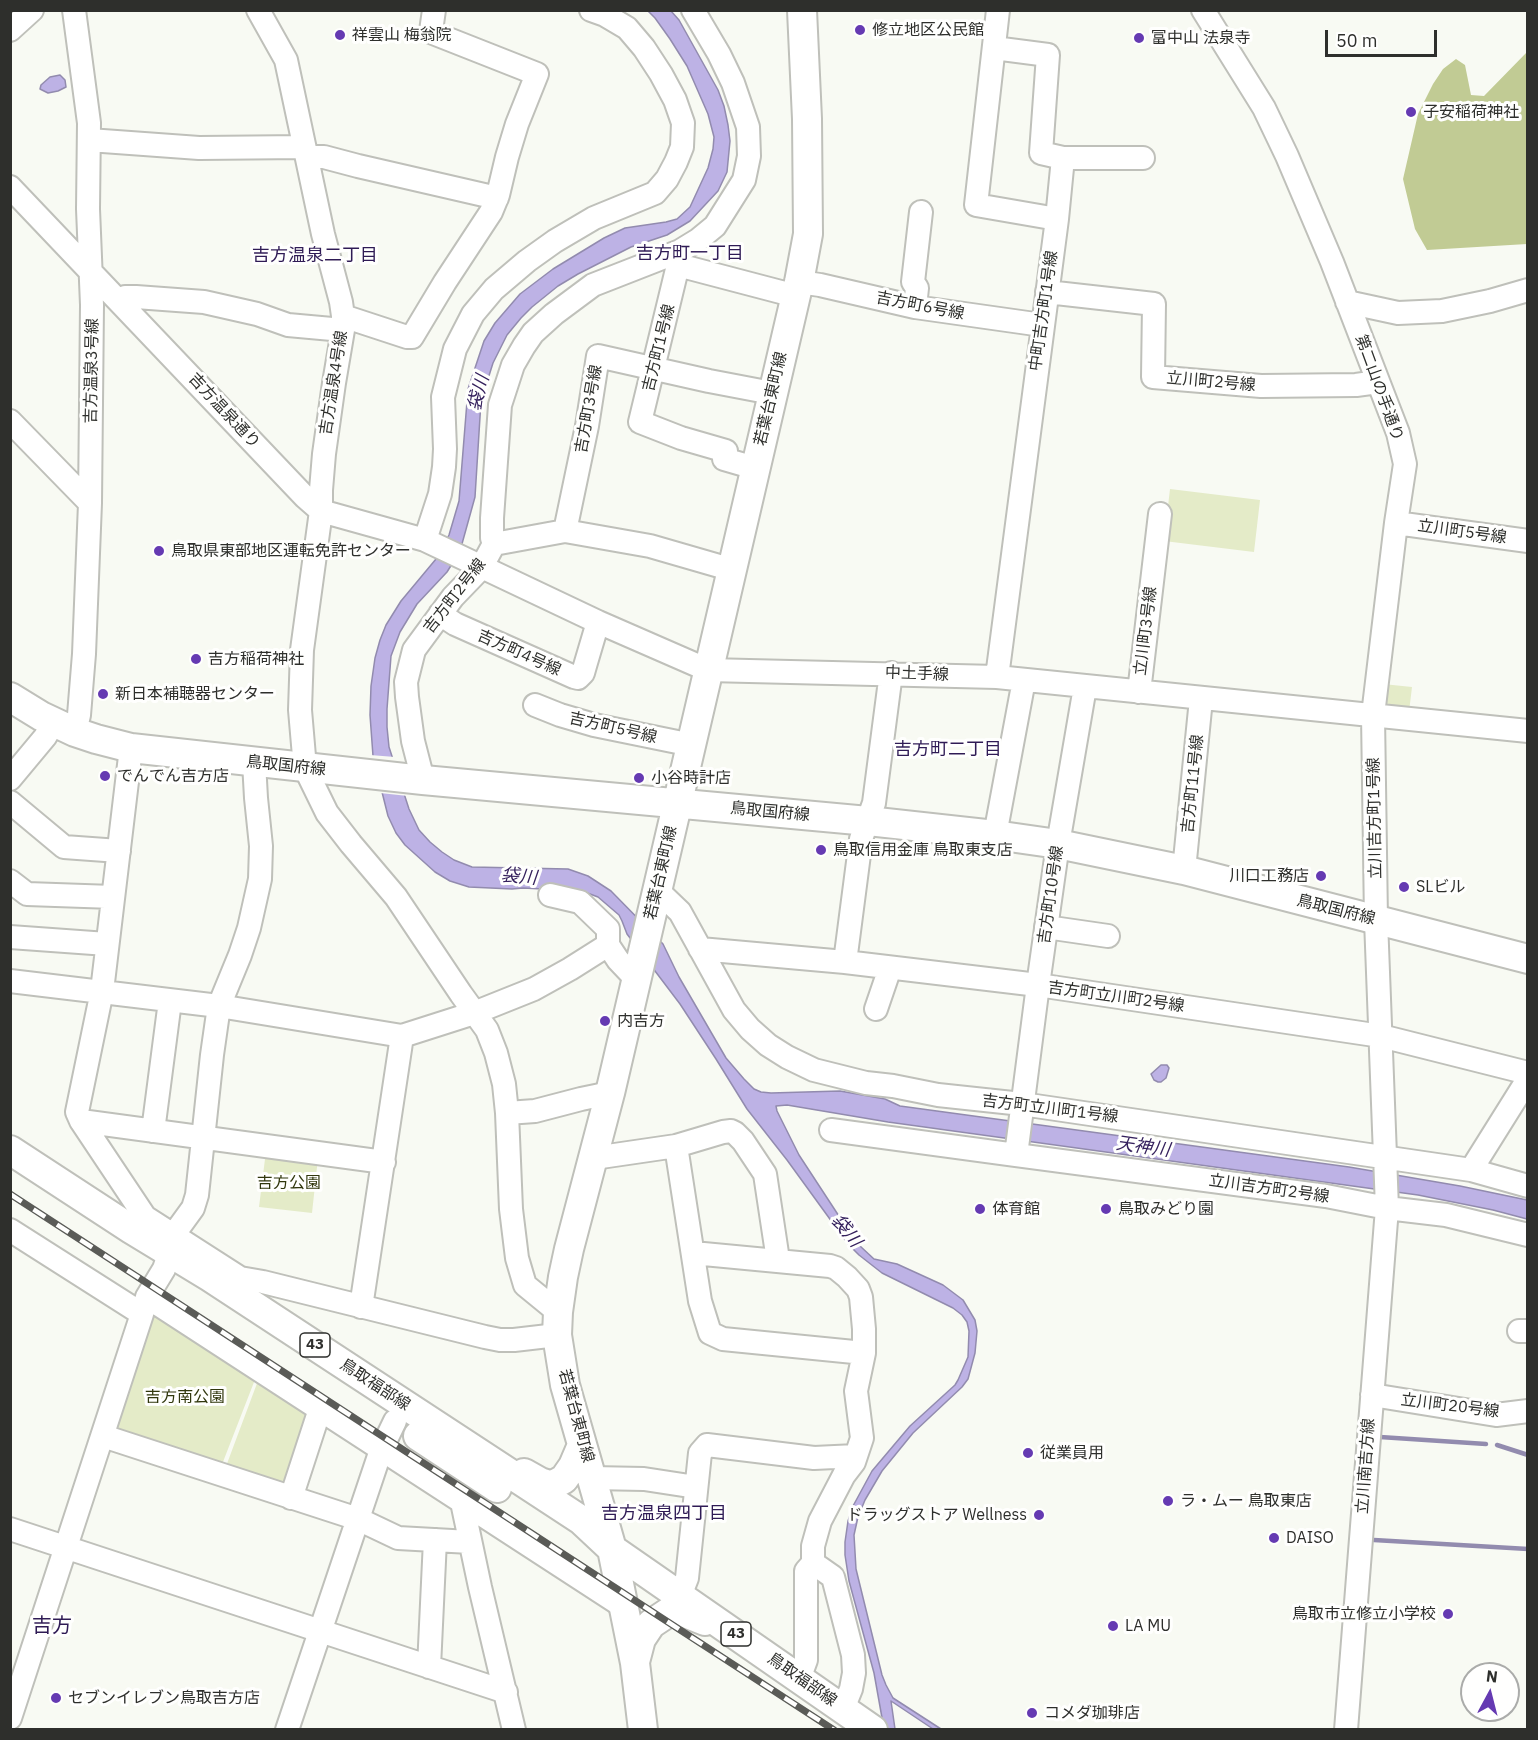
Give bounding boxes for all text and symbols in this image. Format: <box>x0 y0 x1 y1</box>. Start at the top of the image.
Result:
scale bar <box>1328 18 1440 56</box>
place label: 修立地区公民館 <box>872 20 984 40</box>
marker: 修立地区公民館 <box>853 23 867 37</box>
place label: 祥雲山 梅翁院 <box>352 25 452 45</box>
marker: 祥雲山 梅翁院 <box>333 28 347 42</box>
place label: 富中山 法泉寺 <box>1151 28 1251 48</box>
text: 50 m <box>1336 29 1378 52</box>
marker: 富中山 法泉寺 <box>1132 31 1146 45</box>
place label: 子安稲荷神社 <box>1423 102 1519 122</box>
marker: 子安稲荷神社 <box>1404 105 1418 119</box>
district label: 吉方町一丁目 <box>636 243 744 265</box>
district label: 吉方温泉二丁目 <box>252 245 378 267</box>
street label: 中町吉方町1号線 <box>1026 249 1062 373</box>
street label: 吉方町6号線 <box>874 288 966 324</box>
street label: 吉方町1号線 <box>639 302 679 394</box>
street label: 吉方温泉3号線 <box>81 318 103 424</box>
street label: 吉方温泉4号線 <box>316 329 352 437</box>
street label: 第二山の手通り <box>1351 332 1407 444</box>
street label: 若葉台東町線 <box>751 350 791 448</box>
street label: 吉方町3号線 <box>572 363 606 455</box>
street label: 吉方温泉通り <box>184 369 264 453</box>
street label: 立川町2号線 <box>1166 369 1256 395</box>
water label: 袋川 <box>464 373 494 413</box>
street label: 立川町5号線 <box>1416 516 1508 548</box>
place label: 鳥取県東部地区運転免許センター <box>171 541 411 561</box>
marker: 鳥取県東部地区運転免許センター <box>152 544 166 558</box>
street label: 吉方町2号線 <box>420 555 490 637</box>
street label: 立川町3号線 <box>1131 585 1161 677</box>
street label: 吉方町4号線 <box>474 626 564 680</box>
place label: 吉方稲荷神社 <box>208 649 304 669</box>
marker: 吉方稲荷神社 <box>189 652 203 666</box>
street label: 中土手線 <box>885 663 949 685</box>
place label: 新日本補聴器センター <box>115 684 275 704</box>
marker: 新日本補聴器センター <box>96 687 110 701</box>
street label: 吉方町5号線 <box>567 709 659 747</box>
street label: 吉方町11号線 <box>1178 734 1208 834</box>
district label: 吉方町二丁目 <box>894 739 1002 761</box>
street label: 鳥取国府線 <box>245 752 327 780</box>
street label: 立川吉方町1号線 <box>1364 757 1386 879</box>
place label: でんでん吉方店 <box>117 766 229 786</box>
place label: 小谷時計店 <box>651 768 731 788</box>
marker: でんでん吉方店 <box>98 769 112 783</box>
marker: 小谷時計店 <box>632 771 646 785</box>
street label: 鳥取国府線 <box>729 799 811 825</box>
street label: 若葉台東町線 <box>641 824 681 922</box>
place label: 鳥取信用金庫 鳥取東支店 <box>833 840 1013 860</box>
marker: 鳥取信用金庫 鳥取東支店 <box>814 843 828 857</box>
street label: 吉方町10号線 <box>1035 845 1067 945</box>
water label: 袋川 <box>500 865 538 889</box>
place label: 川口工務店 <box>1229 866 1309 886</box>
marker: 川口工務店 <box>1314 869 1328 883</box>
place label: SLビル <box>1416 877 1465 897</box>
marker: SLビル <box>1397 880 1411 894</box>
street label: 鳥取国府線 <box>1295 891 1377 929</box>
street label: 吉方町立川町2号線 <box>1047 978 1185 1016</box>
place label: 内吉方 <box>617 1011 665 1031</box>
marker: 内吉方 <box>598 1014 612 1028</box>
street label: 吉方町立川町1号線 <box>981 1091 1119 1127</box>
water label: 天神川 <box>1115 1133 1171 1161</box>
street label: 立川吉方町2号線 <box>1207 1171 1331 1207</box>
park label: 吉方公園 <box>257 1173 321 1193</box>
place label: 体育館 <box>992 1199 1040 1219</box>
place label: 鳥取みどり園 <box>1118 1199 1214 1219</box>
marker: 体育館 <box>973 1202 987 1216</box>
marker: 鳥取みどり園 <box>1099 1202 1113 1216</box>
water label: 袋川 <box>826 1210 866 1252</box>
road number: 43 <box>300 1333 330 1357</box>
street label: 鳥取福部線 <box>336 1355 414 1415</box>
street label: 若葉台東町線 <box>554 1367 598 1465</box>
park label: 吉方南公園 <box>145 1387 225 1407</box>
street label: 立川町20号線 <box>1400 1390 1500 1422</box>
street label: 立川南吉方線 <box>1353 1417 1379 1515</box>
place label: 従業員用 <box>1040 1443 1104 1463</box>
marker: 従業員用 <box>1021 1446 1035 1460</box>
place label: ラ・ムー 鳥取東店 <box>1180 1491 1312 1511</box>
marker: ラ・ムー 鳥取東店 <box>1161 1494 1175 1508</box>
district label: 吉方温泉四丁目 <box>601 1503 727 1525</box>
place label: ドラッグストア Wellness <box>846 1505 1027 1525</box>
marker: ドラッグストア Wellness <box>1032 1508 1046 1522</box>
place label: DAISO <box>1286 1528 1334 1548</box>
marker: DAISO <box>1267 1531 1281 1545</box>
place label: 鳥取市立修立小学校 <box>1292 1604 1436 1624</box>
marker: 鳥取市立修立小学校 <box>1441 1607 1455 1621</box>
district label: 吉方 <box>32 1614 72 1638</box>
place label: LA MU <box>1125 1616 1171 1636</box>
marker: LA MU <box>1106 1619 1120 1633</box>
road number: 43 <box>721 1622 751 1646</box>
street label: 鳥取福部線 <box>764 1649 840 1711</box>
north arrow <box>1460 1662 1520 1722</box>
text: N <box>1485 1665 1499 1687</box>
place label: セブンイレブン鳥取吉方店 <box>68 1688 260 1708</box>
marker: セブンイレブン鳥取吉方店 <box>49 1691 63 1705</box>
place label: コメダ珈琲店 <box>1044 1703 1140 1723</box>
marker: コメダ珈琲店 <box>1025 1706 1039 1720</box>

